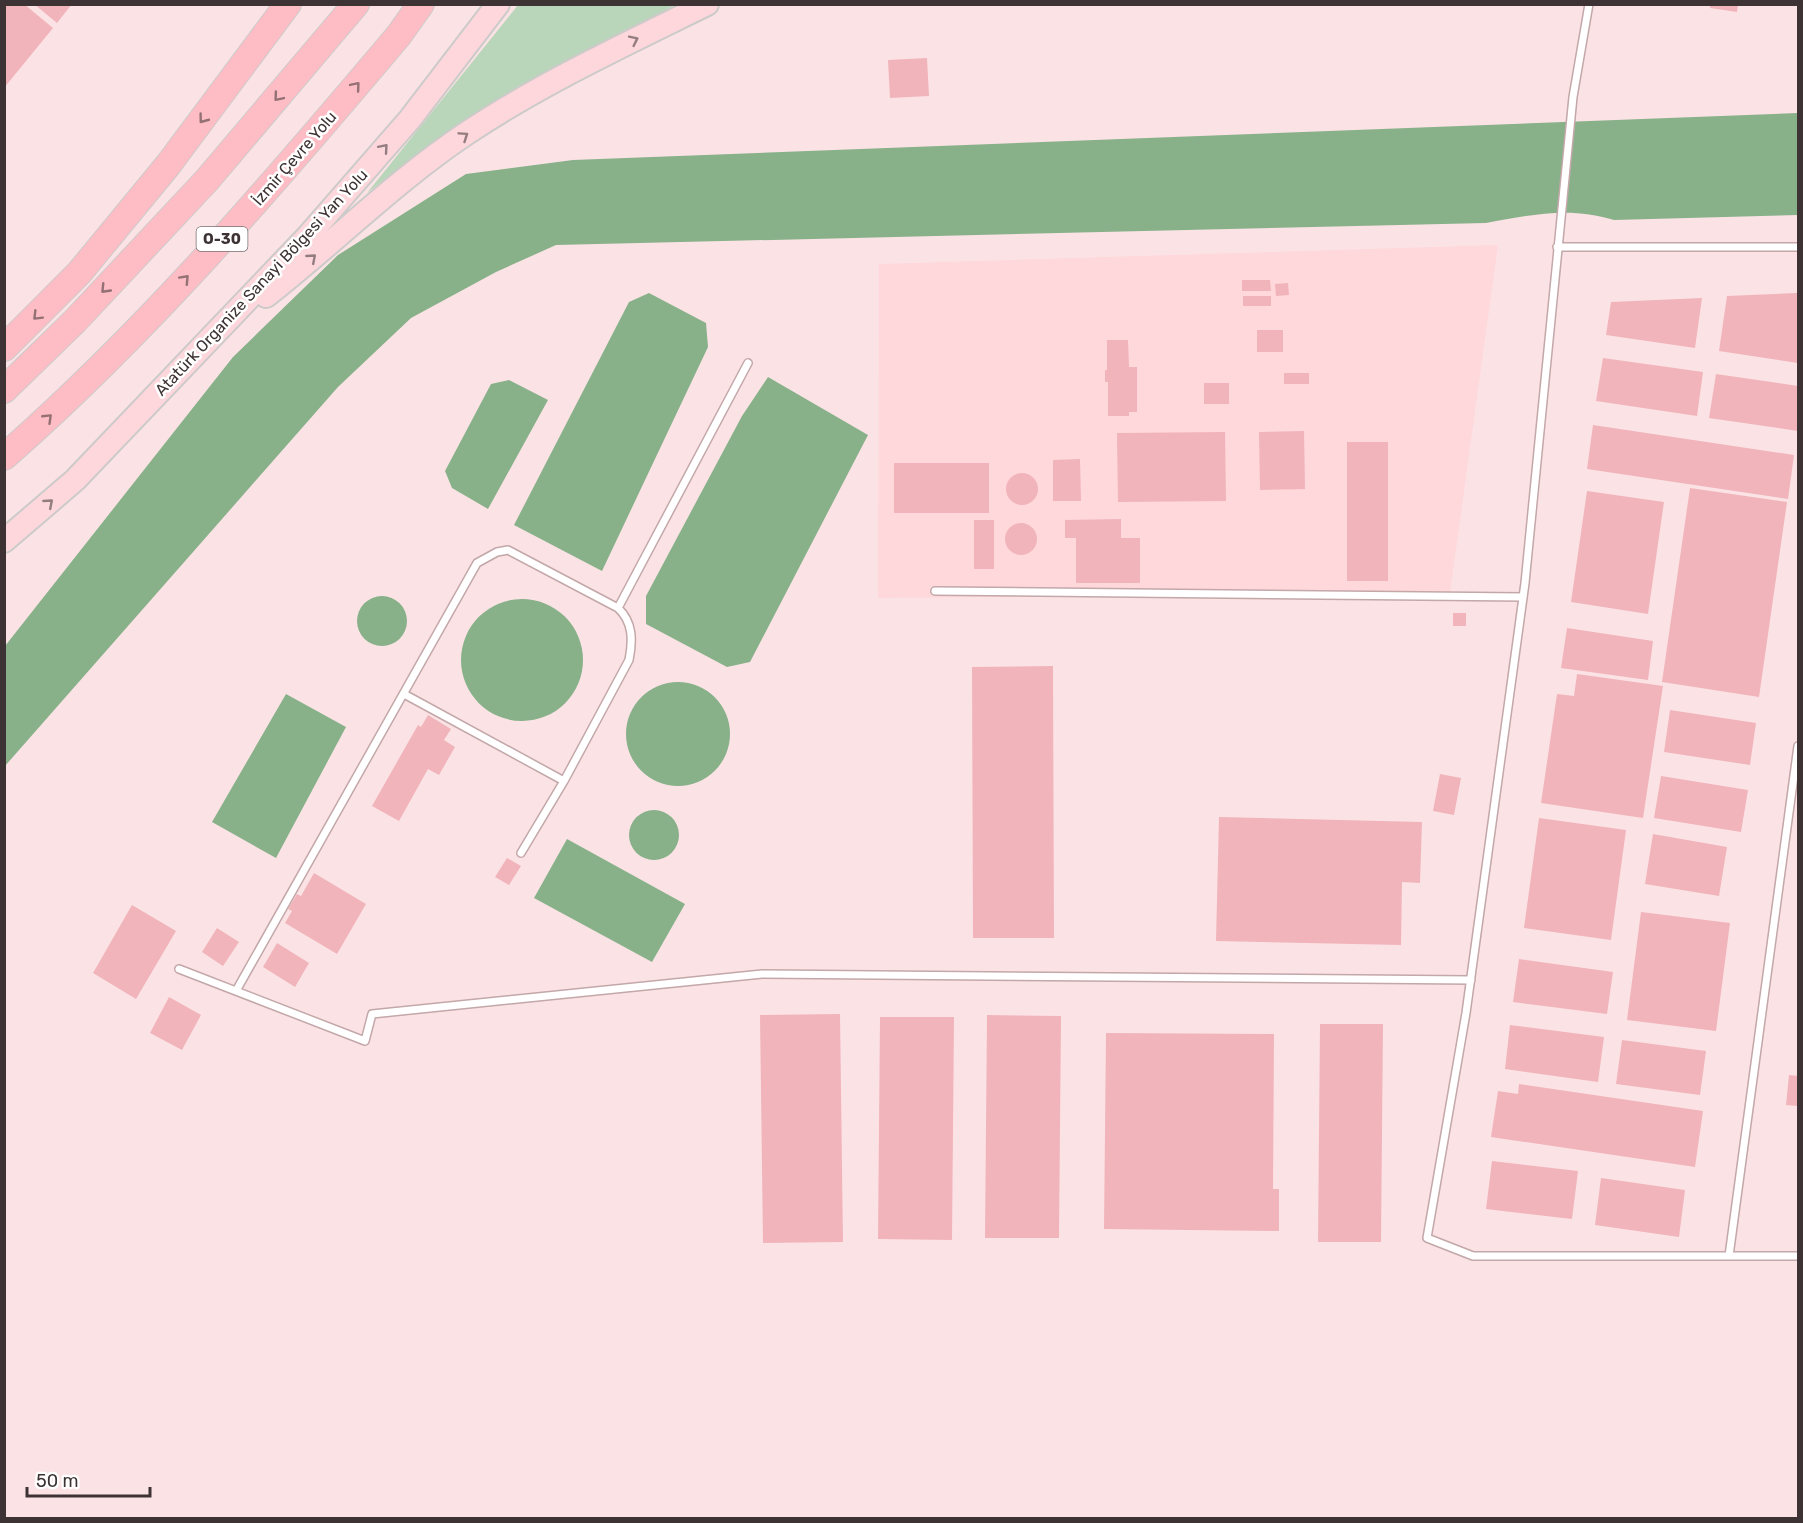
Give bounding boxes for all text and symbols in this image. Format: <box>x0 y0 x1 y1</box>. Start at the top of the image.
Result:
one-way arrow <box>627 36 638 48</box>
one-way arrow <box>349 82 360 93</box>
one-way arrow <box>274 90 285 101</box>
street label: İzmir Çevre Yolu <box>248 107 340 209</box>
one-way arrow <box>199 112 210 123</box>
one-way arrow <box>457 132 468 143</box>
one-way arrow <box>377 144 388 155</box>
street label: Atatürk Organize Sanayi Bölgesi Yan Yolu <box>151 165 372 400</box>
road number: O-30 <box>196 227 248 251</box>
one-way arrow <box>305 254 316 265</box>
one-way arrow <box>178 275 189 286</box>
one-way arrow <box>102 282 113 293</box>
one-way arrow <box>33 308 44 319</box>
one-way arrow <box>42 414 52 425</box>
one-way arrow <box>42 499 53 510</box>
scale bar <box>27 1460 150 1498</box>
text: 50 m <box>36 1470 79 1492</box>

